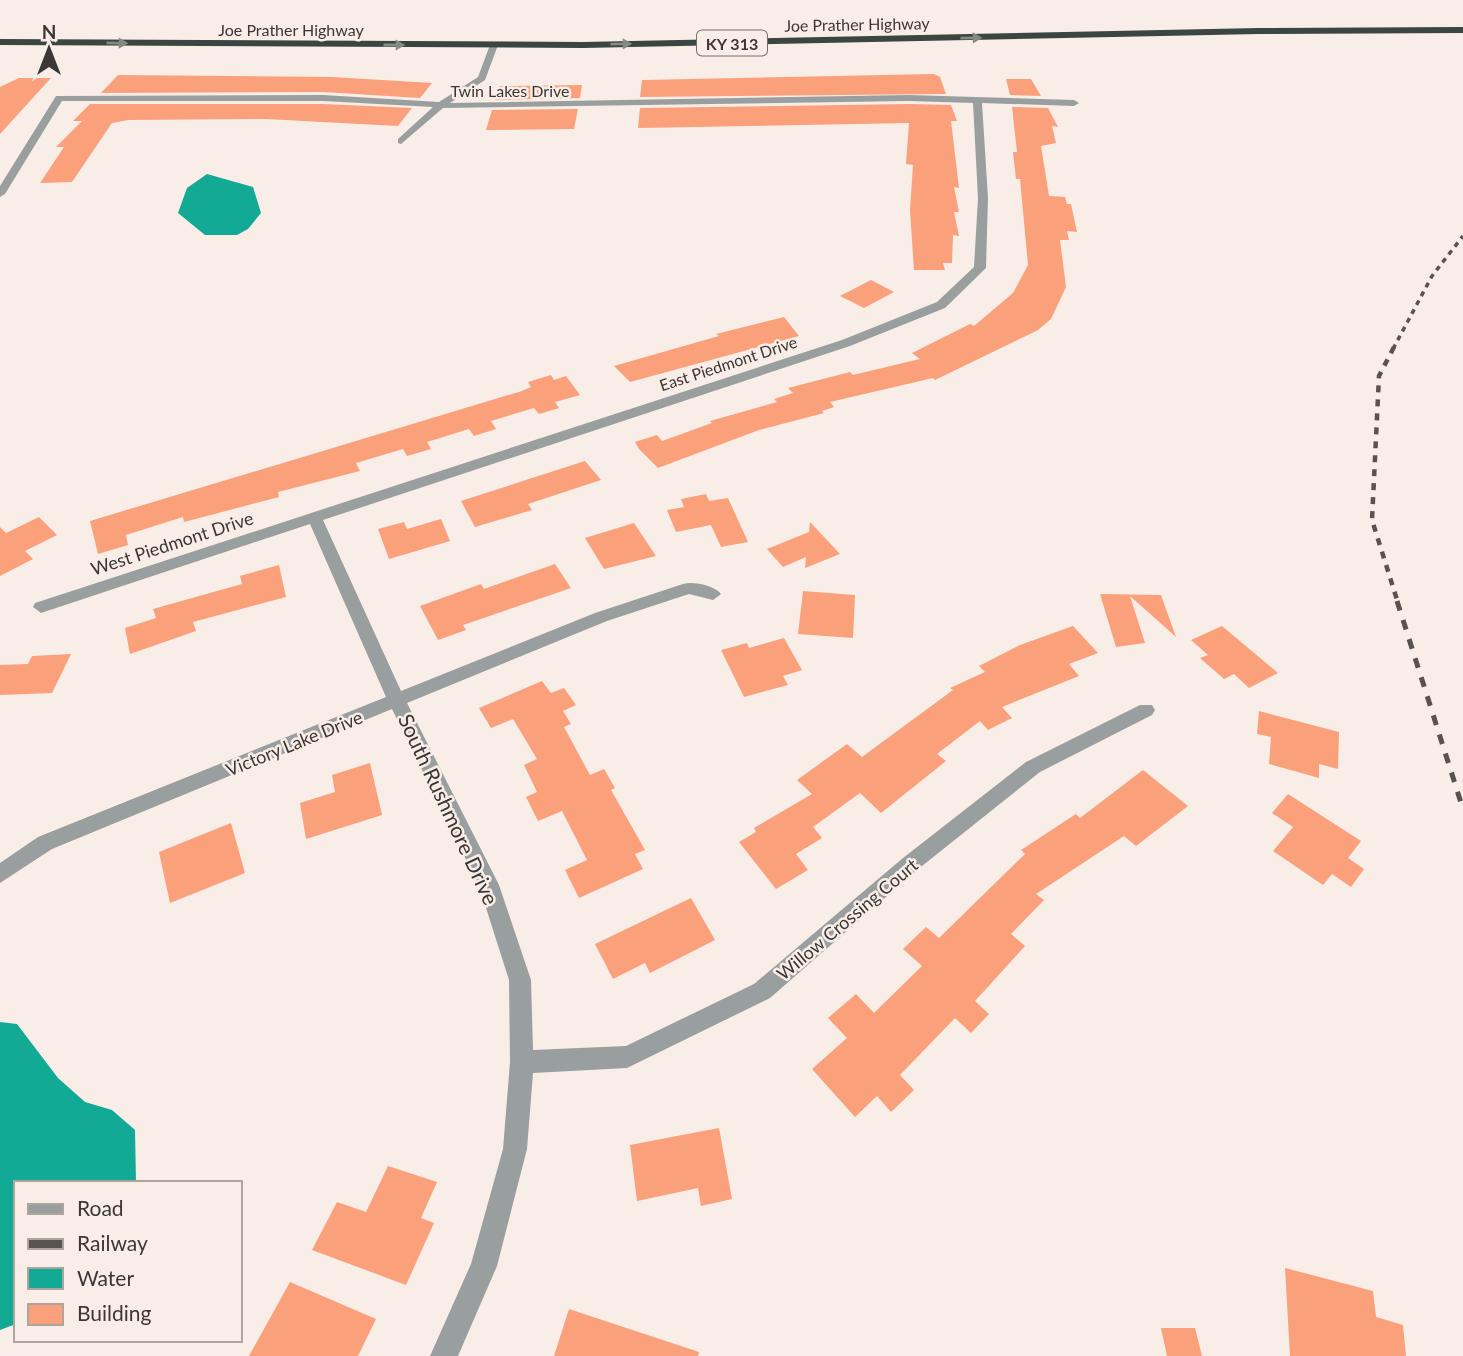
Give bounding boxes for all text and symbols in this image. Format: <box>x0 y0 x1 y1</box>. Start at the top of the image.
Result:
street label: Joe Prather Highway <box>784 13 931 35</box>
north arrow <box>14 14 84 84</box>
text: N <box>42 20 56 43</box>
street label: Joe Prather Highway <box>218 20 364 39</box>
road number: KY 313 <box>697 31 767 56</box>
one-way arrow <box>960 32 982 43</box>
one-way arrow <box>106 37 128 49</box>
one-way arrow <box>610 38 632 50</box>
one-way arrow <box>383 39 405 51</box>
street label: Twin Lakes Drive <box>451 81 569 100</box>
street label: East Piedmont Drive <box>657 332 799 394</box>
street label: West Piedmont Drive <box>88 506 256 580</box>
street label: Victory Lake Drive <box>222 706 366 780</box>
street label: South Rushmore Drive <box>394 710 504 908</box>
street label: Willow Crossing Court <box>772 853 922 984</box>
legend <box>14 1181 242 1342</box>
text: Road <box>77 1195 124 1220</box>
text: Railway <box>77 1230 148 1255</box>
text: Water <box>77 1265 134 1290</box>
text: Building <box>77 1300 152 1325</box>

